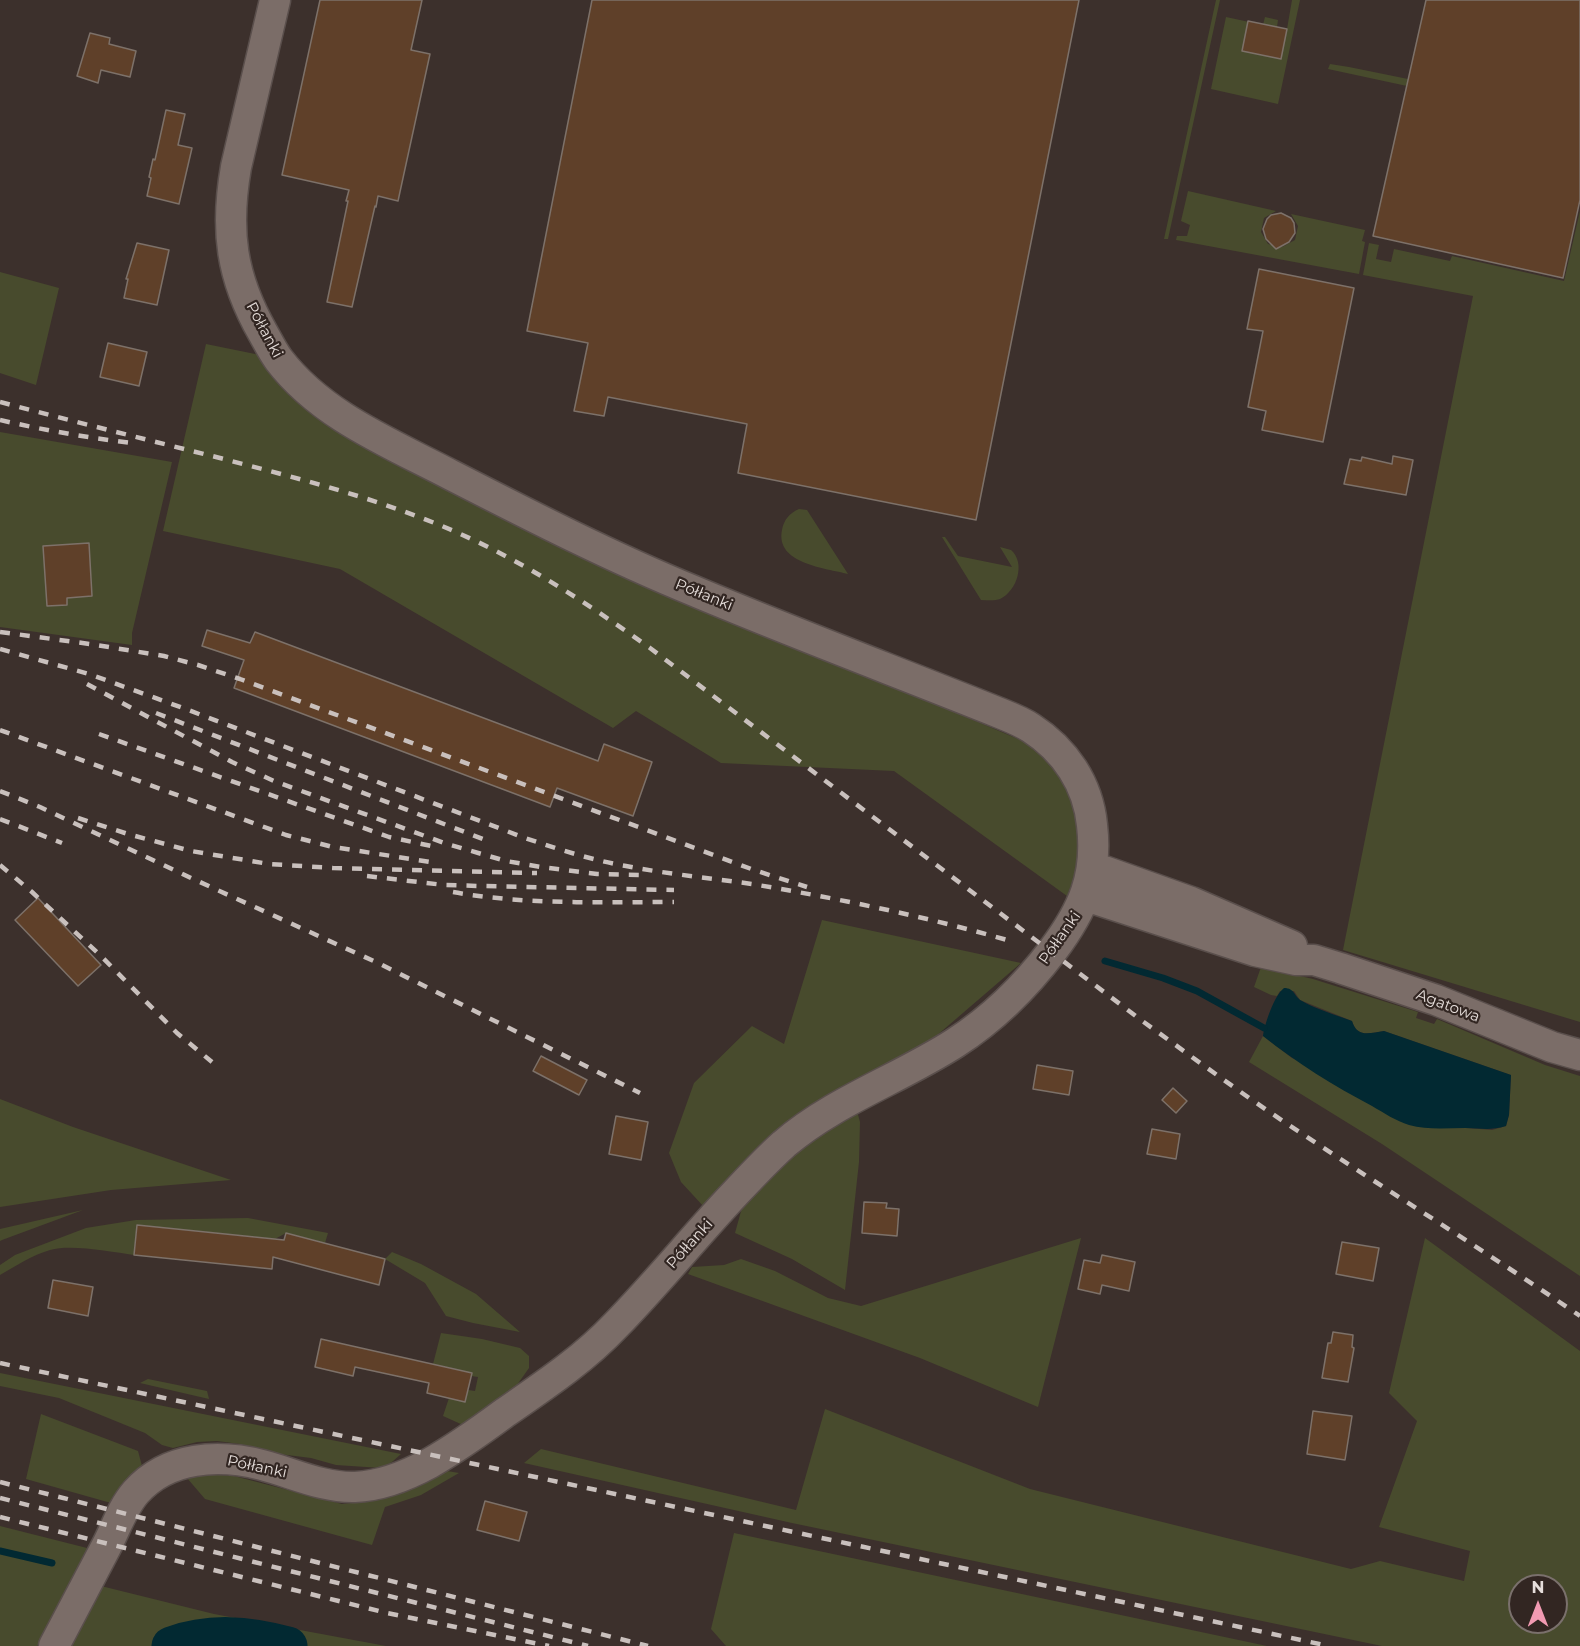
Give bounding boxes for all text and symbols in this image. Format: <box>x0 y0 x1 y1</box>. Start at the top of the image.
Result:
street label: Półłanki <box>242 299 286 361</box>
street label: Półłanki <box>673 575 735 615</box>
street label: Półłanki <box>1035 908 1085 968</box>
street label: Agatowa <box>1414 986 1482 1026</box>
street label: Półłanki <box>663 1216 717 1272</box>
street label: Półłanki <box>226 1452 288 1482</box>
north arrow <box>1508 1574 1568 1634</box>
text: N <box>1532 1578 1544 1597</box>

